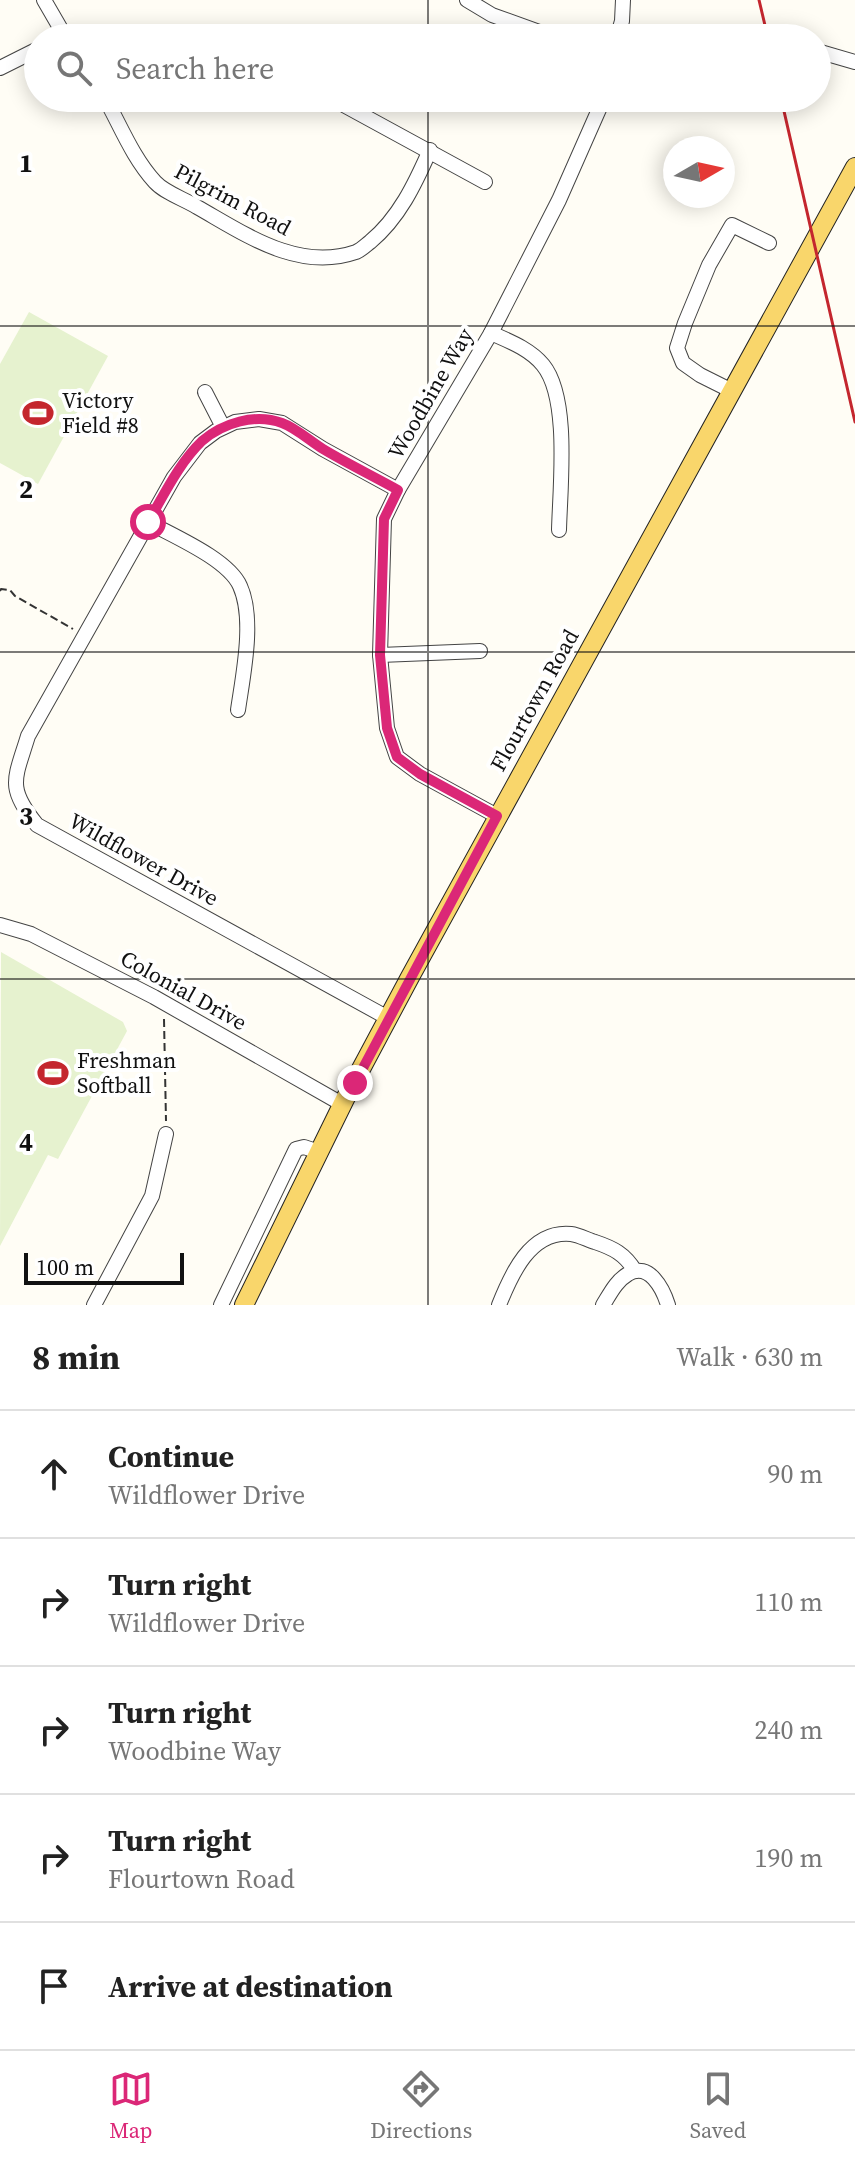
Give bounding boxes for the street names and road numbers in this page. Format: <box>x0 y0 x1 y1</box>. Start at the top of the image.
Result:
street label: Pilgrim Road <box>169 156 297 243</box>
street label: Woodbine Way <box>380 321 480 464</box>
street label: Flourtown Road <box>483 623 586 776</box>
street label: Wildflower Drive <box>64 805 224 913</box>
street label: Colonial Drive <box>115 943 253 1037</box>

